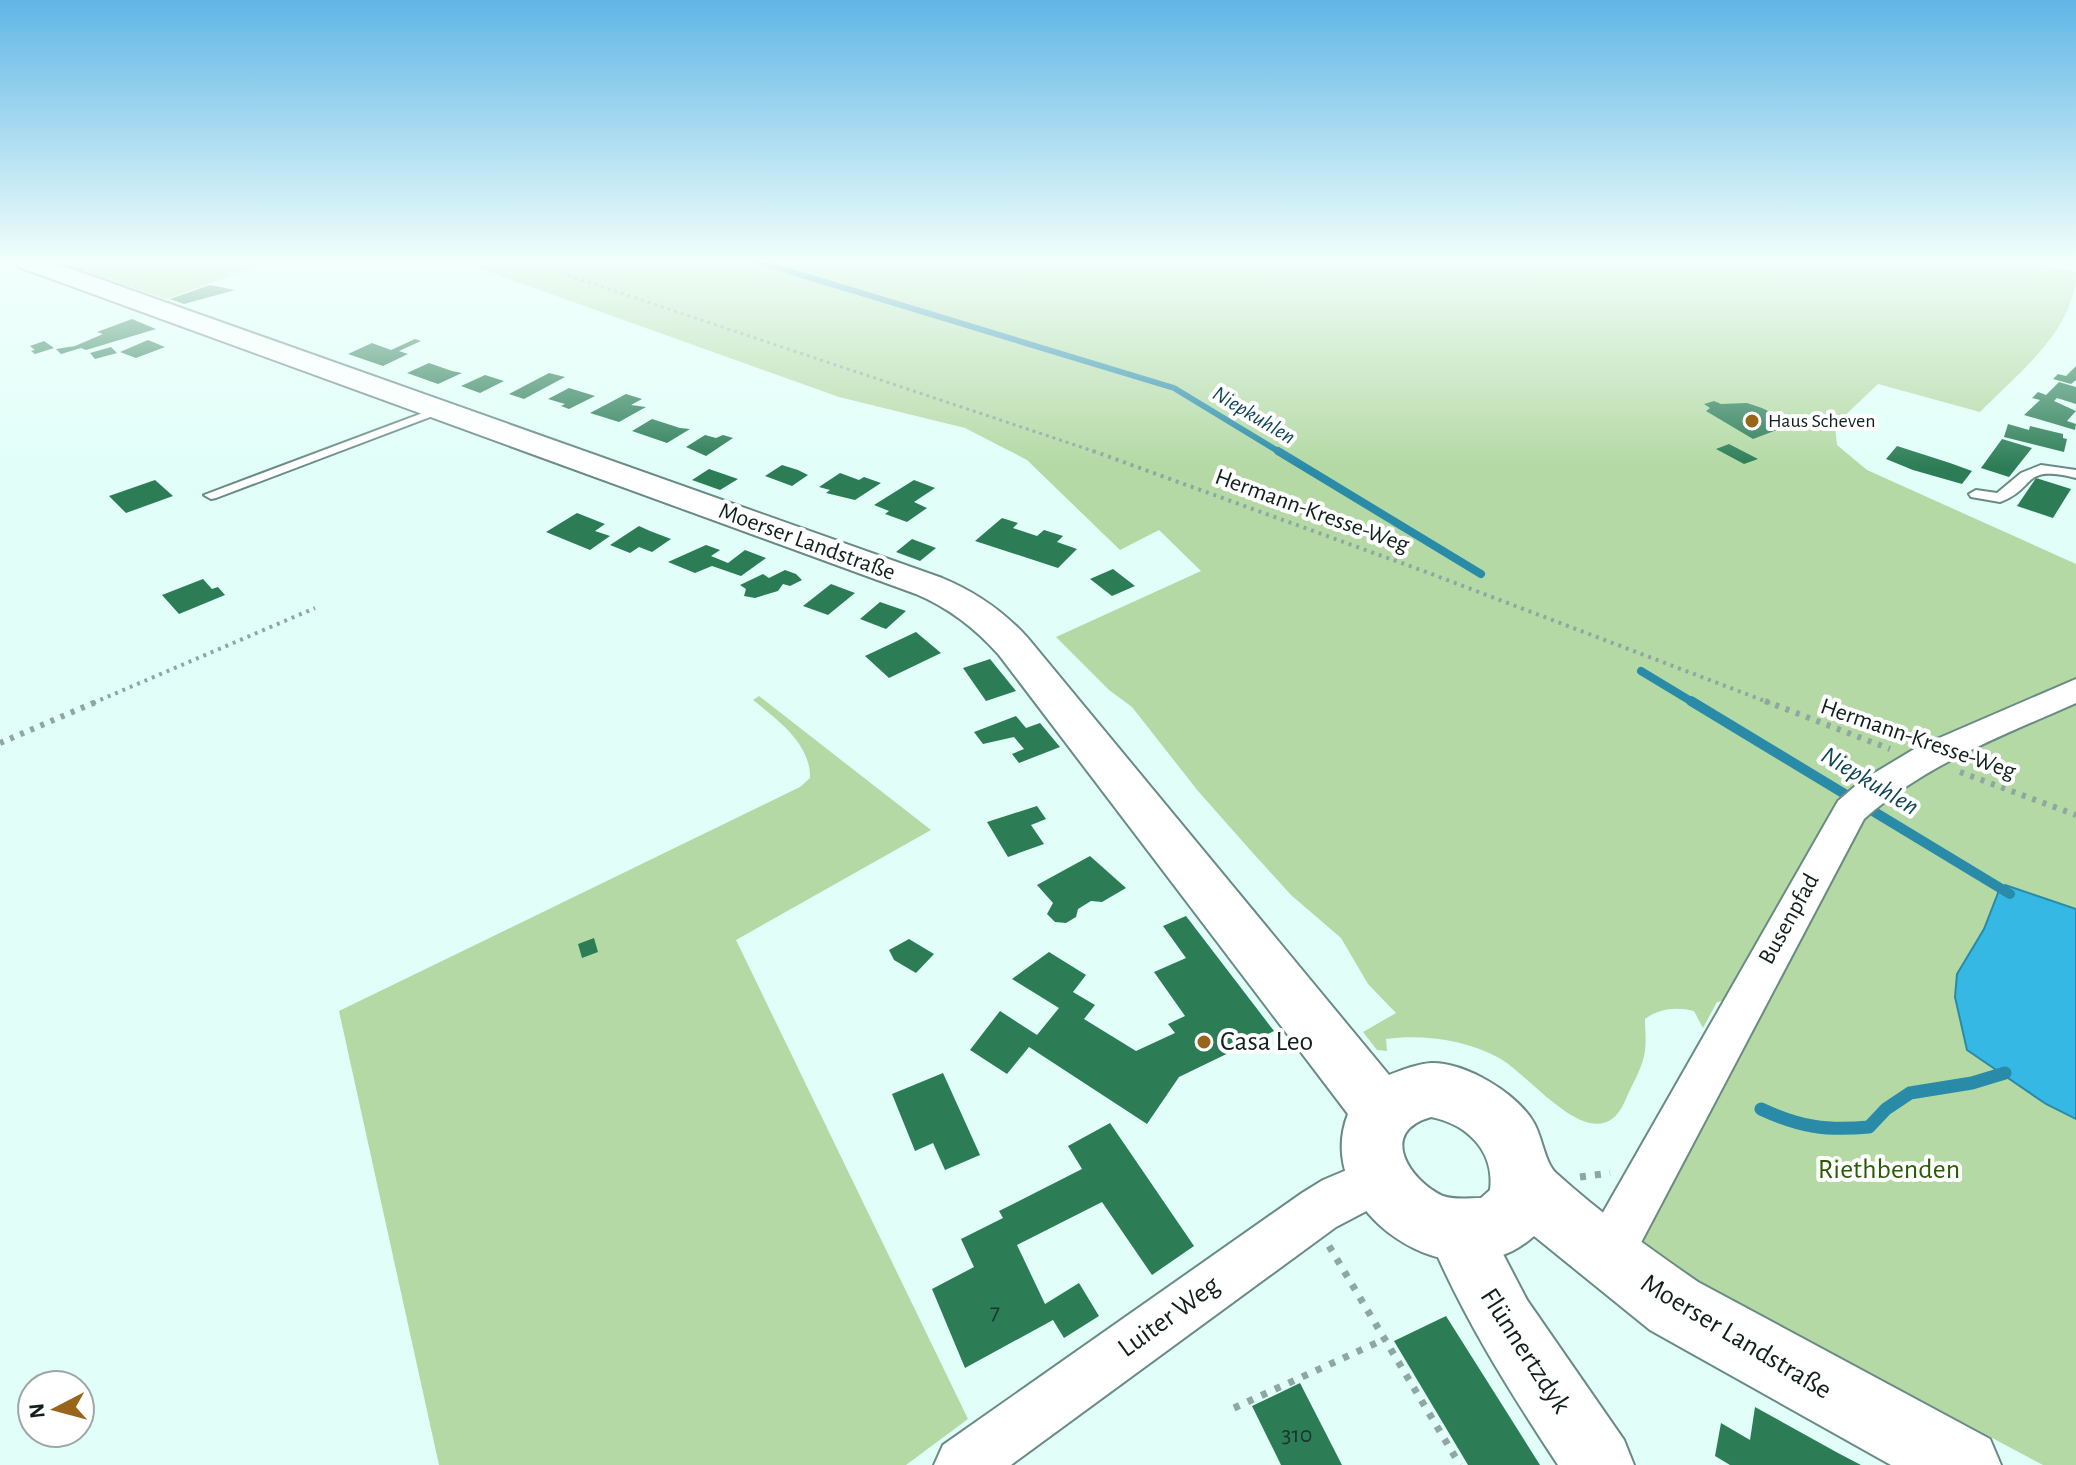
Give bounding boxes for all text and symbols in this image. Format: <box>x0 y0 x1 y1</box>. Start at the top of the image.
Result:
water label: Niepkuhlen <box>1208 382 1299 449</box>
place label: Haus Scheven <box>1768 411 1876 431</box>
marker: Haus Scheven <box>1743 412 1761 430</box>
street label: Hermann-Kresse-Weg <box>1212 465 1413 557</box>
street label: Moerser Landstraße <box>716 499 898 585</box>
street label: Hermann-Kresse-Weg <box>1817 694 2019 784</box>
water label: Niepkuhlen <box>1817 742 1923 820</box>
street label: Busenpfad <box>1754 870 1824 968</box>
place label: Casa Leo <box>1220 1028 1313 1056</box>
marker: Casa Leo <box>1195 1033 1213 1051</box>
park label: Riethbenden <box>1818 1156 1960 1184</box>
street label: Moerser Landstraße <box>1636 1269 1836 1405</box>
street label: Luiter Weg <box>1113 1271 1225 1363</box>
street label: Flünnertzdyk <box>1474 1283 1576 1419</box>
house number: 7 <box>990 1300 1000 1324</box>
north arrow <box>16 1369 96 1449</box>
text: N <box>25 1402 49 1420</box>
house number: 310 <box>1282 1423 1312 1447</box>

